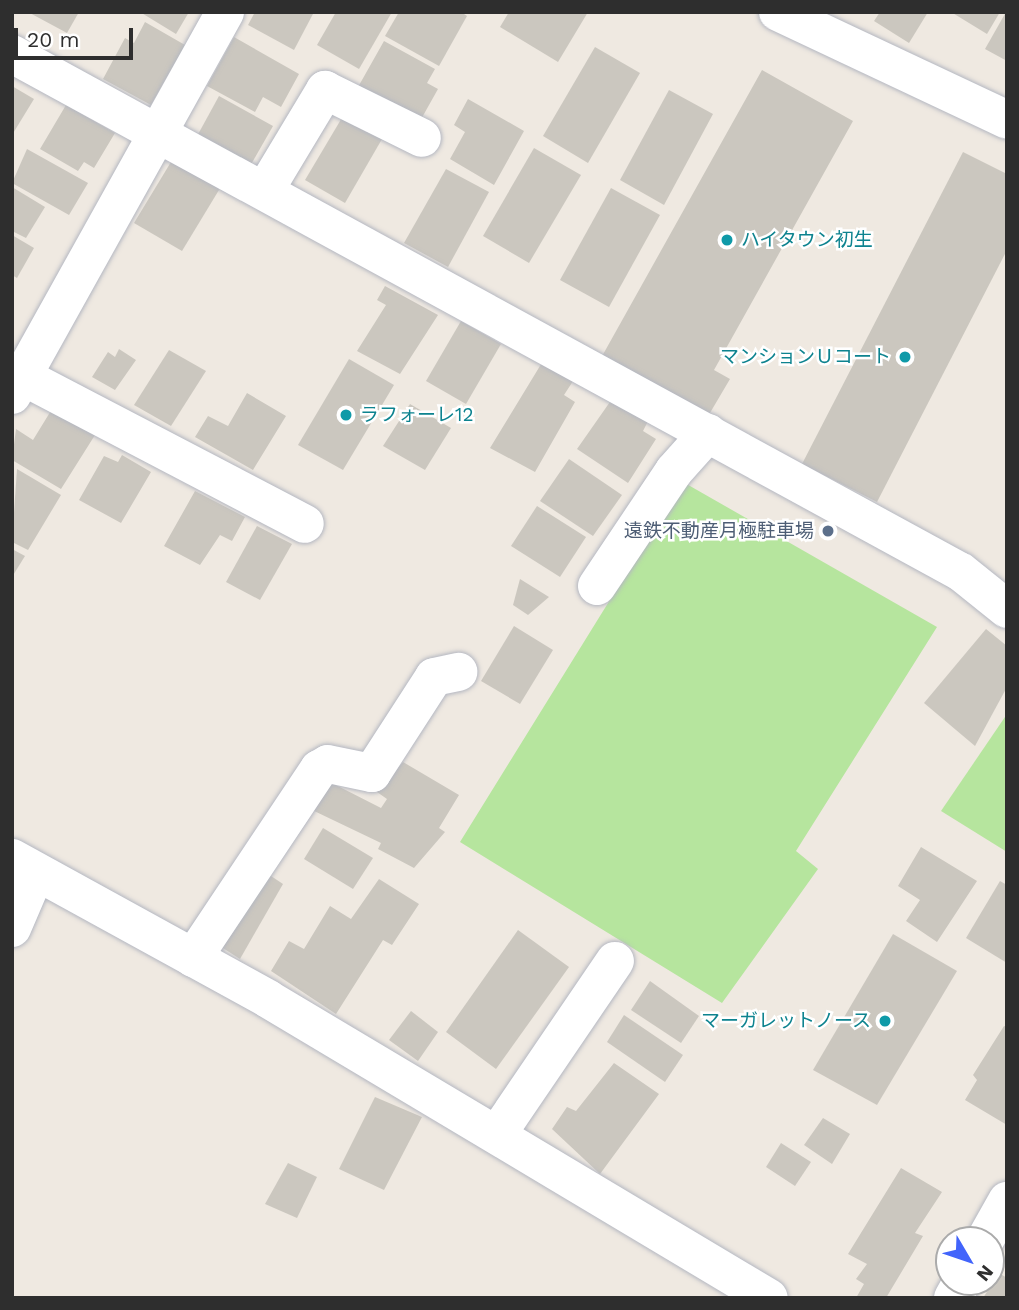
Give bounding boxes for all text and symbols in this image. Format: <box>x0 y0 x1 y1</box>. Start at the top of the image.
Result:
scale bar <box>18 14 136 58</box>
text: 20 m <box>27 27 79 52</box>
place label: ハイタウン初生 <box>741 229 874 251</box>
marker: ハイタウン初生 <box>719 232 735 248</box>
place label: マンションＵコート <box>720 346 891 368</box>
marker: マンションＵコート <box>897 349 913 365</box>
place label: ラフォーレ12 <box>360 404 473 426</box>
marker: ラフォーレ12 <box>338 407 354 423</box>
place label: 遠鉄不動産月極駐車場 <box>624 520 814 542</box>
marker: 遠鉄不動産月極駐車場 <box>820 523 836 539</box>
place label: マーガレットノース <box>700 1010 871 1032</box>
marker: マーガレットノース <box>877 1013 893 1029</box>
north arrow <box>935 1226 1005 1296</box>
text: N <box>972 1261 999 1286</box>

